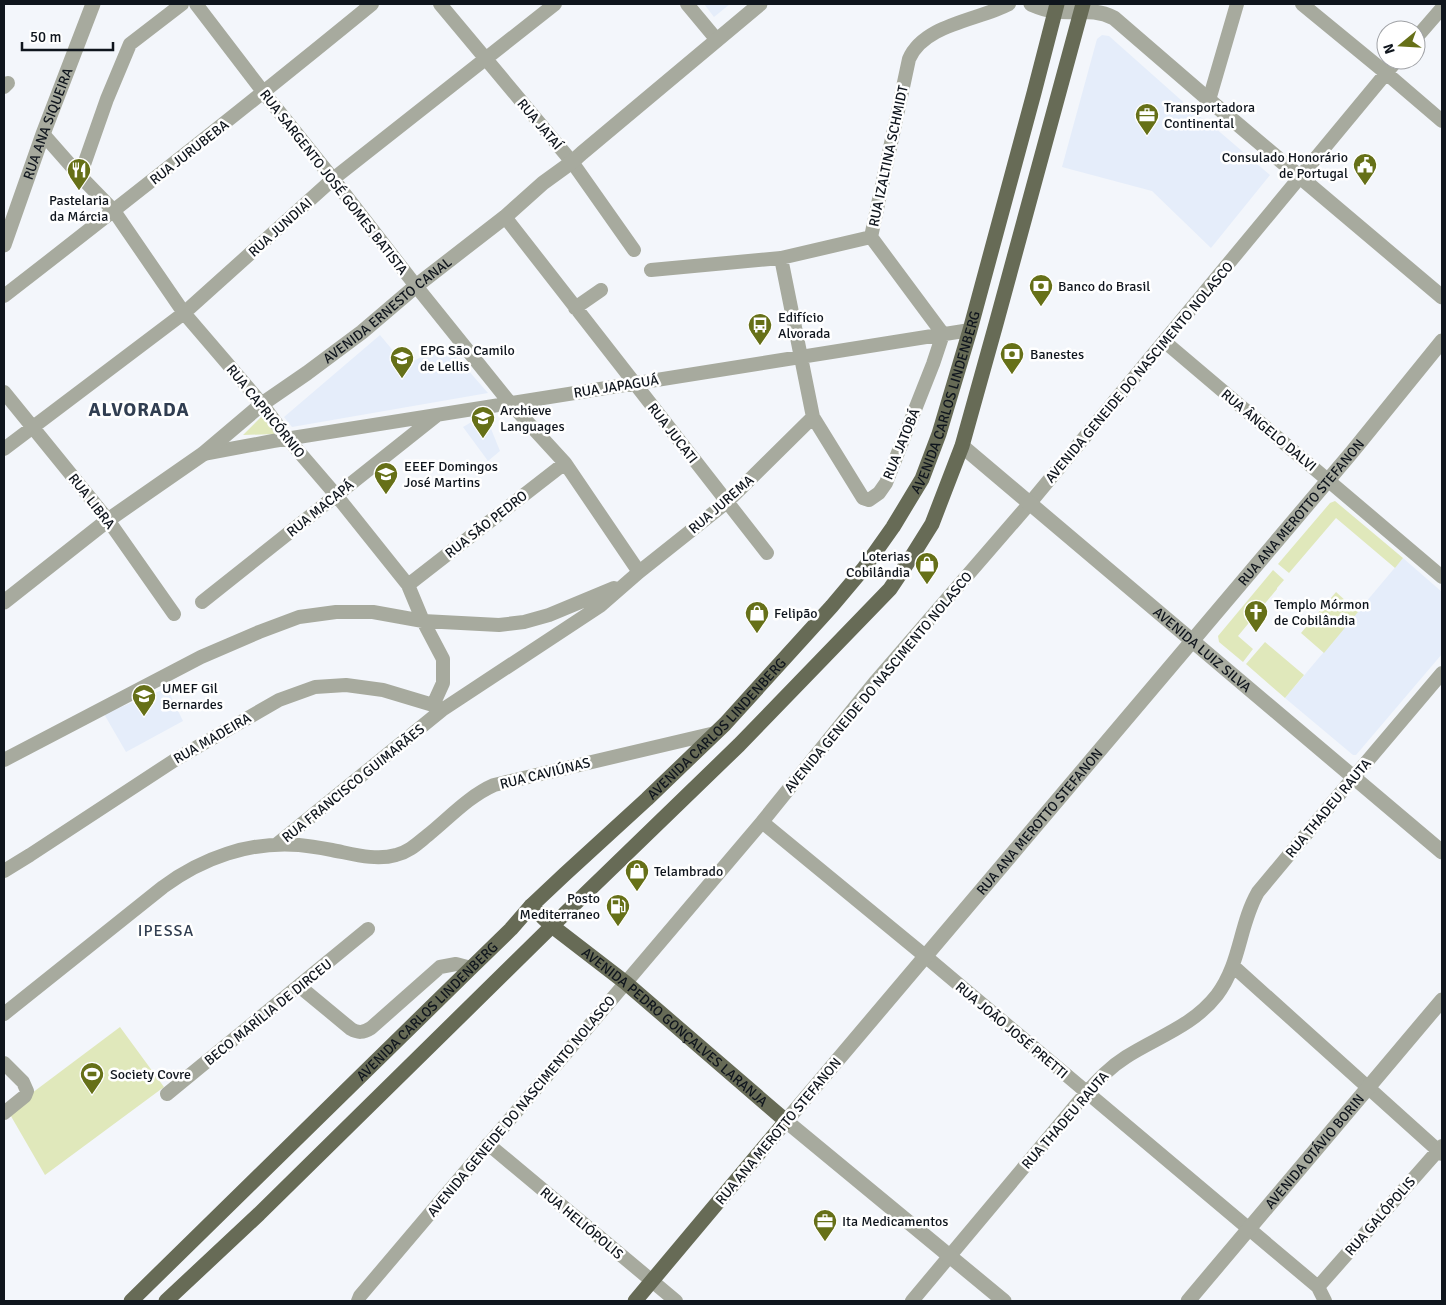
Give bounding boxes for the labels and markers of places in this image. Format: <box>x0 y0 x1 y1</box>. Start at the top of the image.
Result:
place label: Transportadora Continental <box>1164 99 1255 132</box>
office icon: Transportadora Continental <box>1134 102 1160 136</box>
place label: Consulado Honorário de Portugal <box>1222 149 1348 182</box>
public building icon: Consulado Honorário de Portugal <box>1352 152 1378 186</box>
restaurant icon: Pastelaria da Márcia <box>66 157 92 191</box>
place label: Pastelaria da Márcia <box>49 192 109 225</box>
bank icon: Banco do Brasil <box>1028 273 1054 307</box>
place label: Banco do Brasil <box>1058 278 1150 295</box>
place label: Edifício Alvorada <box>778 309 830 342</box>
bus stop icon: Edifício Alvorada <box>747 312 773 346</box>
bank icon: Banestes <box>999 341 1025 375</box>
place label: EPG São Camilo de Lellis <box>420 342 515 375</box>
school or university icon: EPG São Camilo de Lellis <box>389 345 415 379</box>
place label: Banestes <box>1030 346 1084 363</box>
place label: Archieve Languages <box>500 402 565 435</box>
school or university icon: Archieve Languages <box>470 405 496 439</box>
place label: EEEF Domingos José Martins <box>404 458 498 491</box>
school or university icon: EEEF Domingos José Martins <box>373 461 399 495</box>
place label: Loterias Cobilândia <box>846 548 910 581</box>
shop icon: Loterias Cobilândia <box>914 551 940 585</box>
place label: Templo Mórmon de Cobilândia <box>1274 596 1369 629</box>
church icon: Templo Mórmon de Cobilândia <box>1243 599 1269 633</box>
shop icon: Felipão <box>744 600 770 634</box>
place label: Felipão <box>774 605 818 622</box>
place label: UMEF Gil Bernardes <box>162 680 223 713</box>
school or university icon: UMEF Gil Bernardes <box>131 683 157 717</box>
shop icon: Telambrado <box>624 858 650 892</box>
place label: Telambrado <box>654 863 723 880</box>
place label: Posto Mediterraneo <box>520 890 600 923</box>
fuel station icon: Posto Mediterraneo <box>605 893 631 927</box>
sports icon: Society Covre <box>79 1061 105 1095</box>
place label: Society Covre <box>110 1066 191 1083</box>
office icon: Ita Medicamentos <box>812 1208 838 1242</box>
place label: Ita Medicamentos <box>842 1213 948 1230</box>

